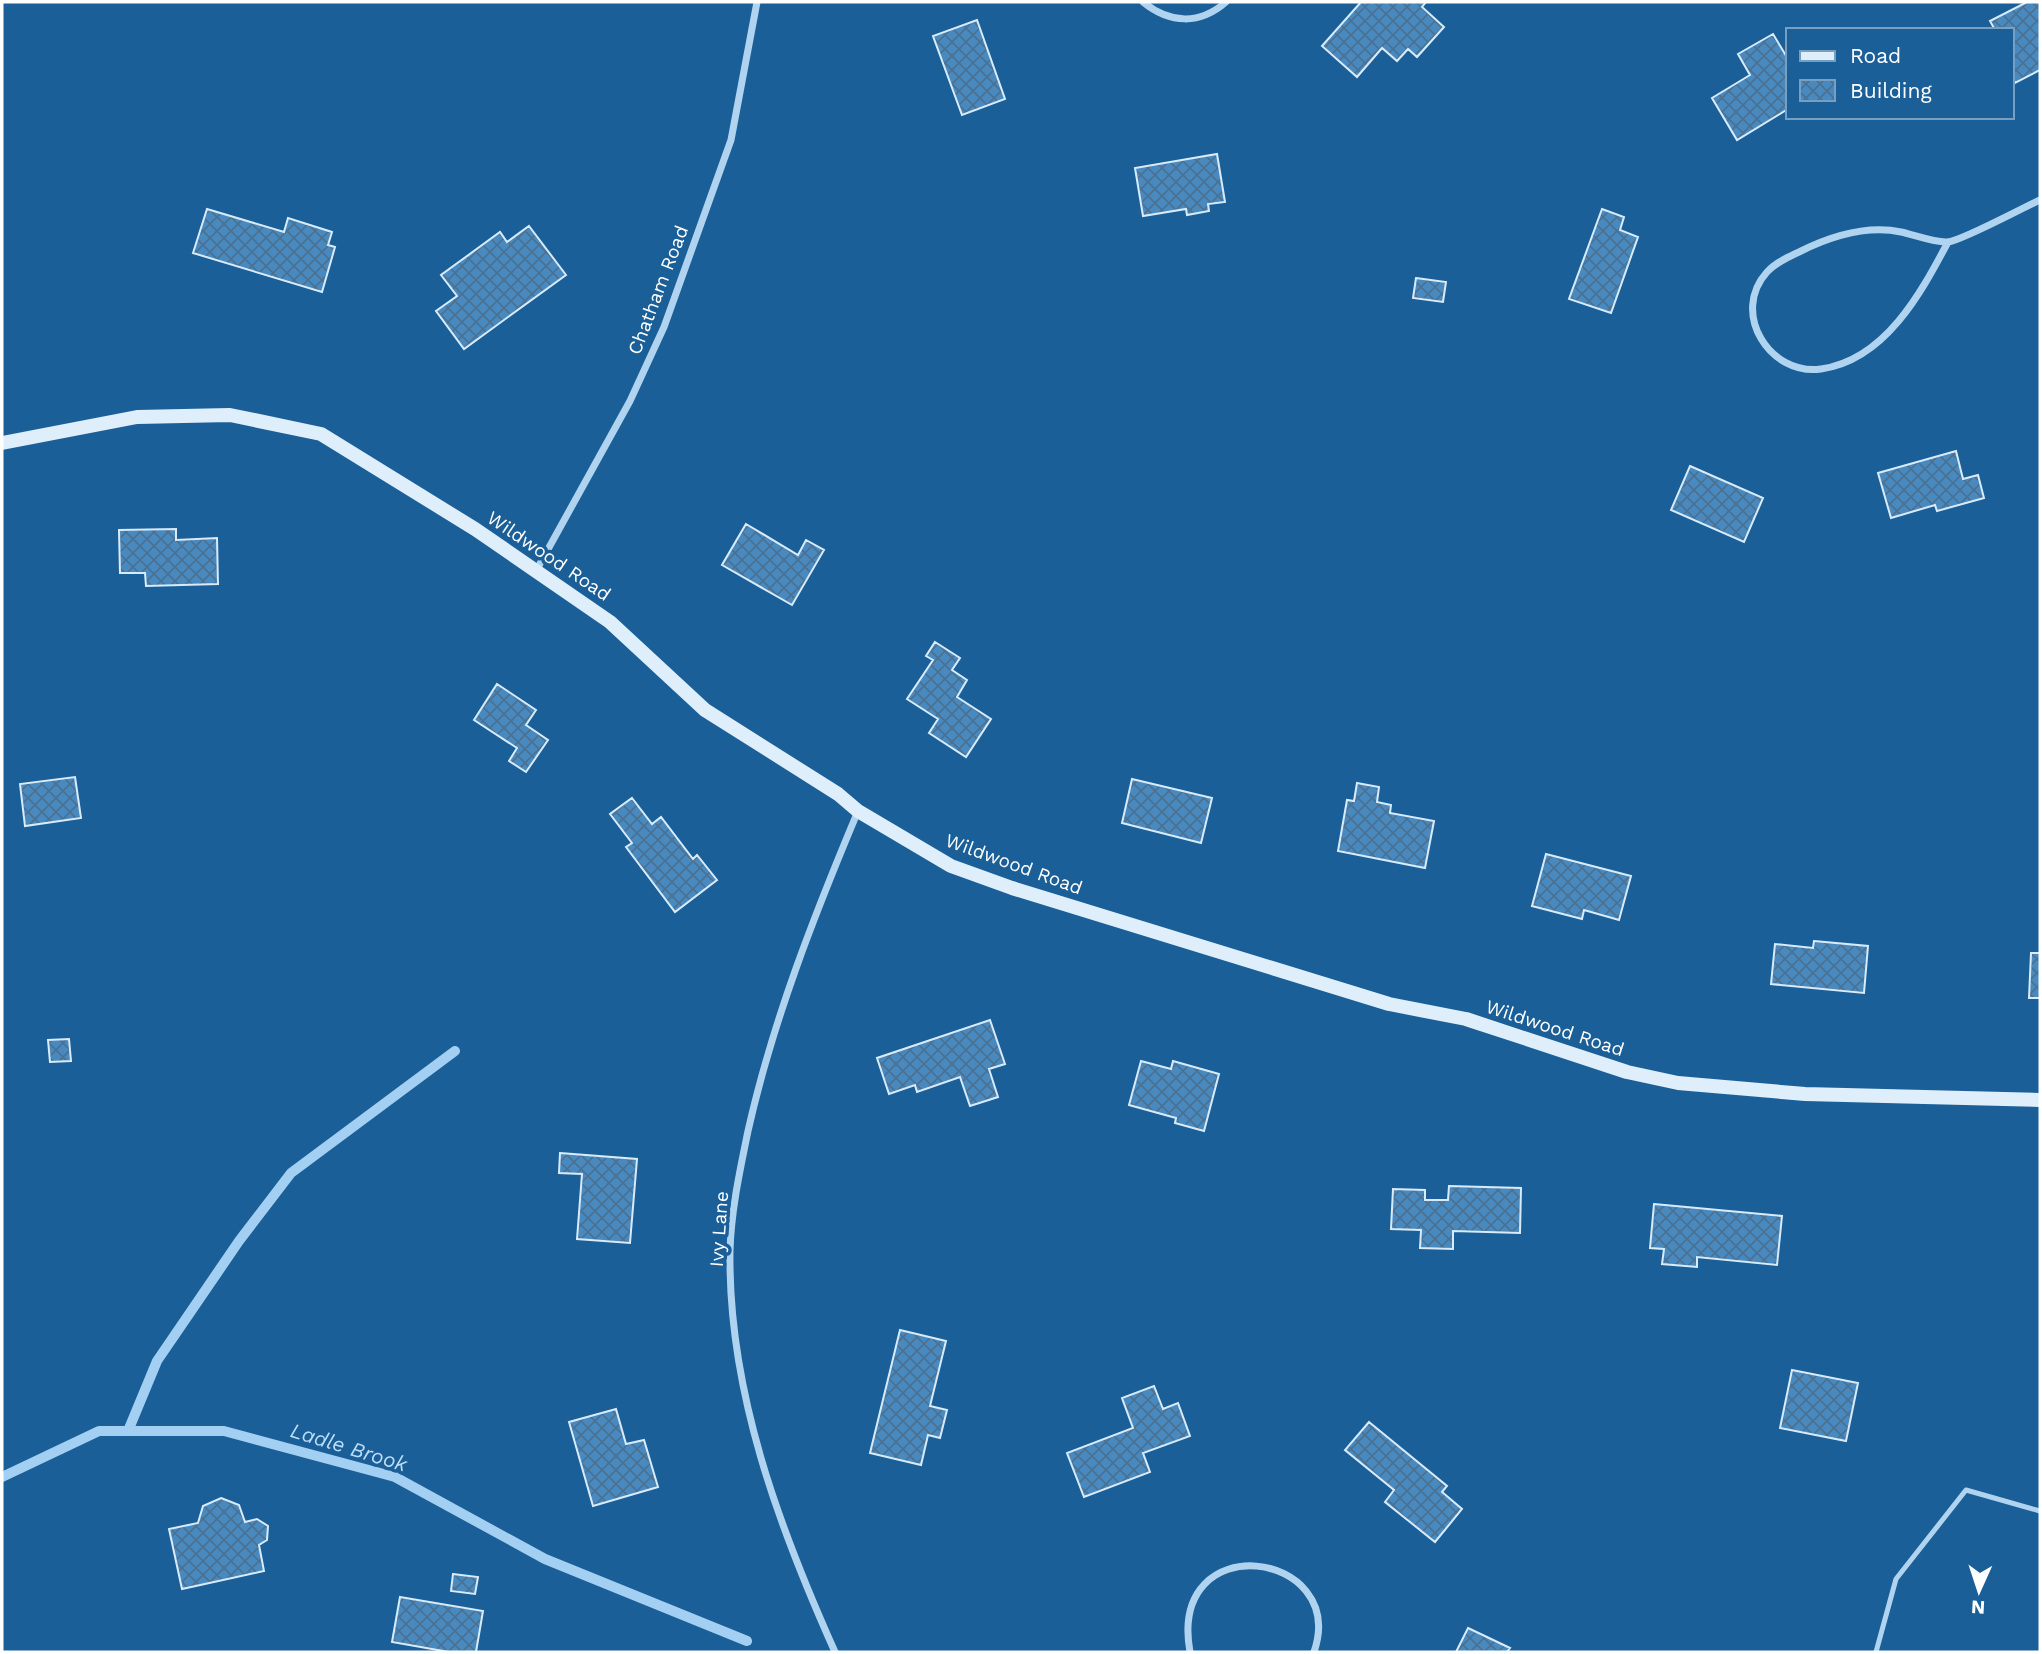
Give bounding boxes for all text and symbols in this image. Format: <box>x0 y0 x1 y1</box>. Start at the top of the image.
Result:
legend <box>1786 28 2014 119</box>
text: Road <box>1850 43 1901 68</box>
text: Building <box>1850 78 1932 103</box>
street label: Chatham Road <box>623 222 693 358</box>
street label: Wildwood Road <box>483 506 615 606</box>
street label: Wildwood Road <box>942 829 1086 899</box>
street label: Wildwood Road <box>1483 995 1627 1061</box>
street label: Ivy Lane <box>705 1190 733 1268</box>
water label: Ladle Brook <box>288 1417 411 1477</box>
north arrow <box>1944 1556 2014 1626</box>
text: N <box>1970 1596 1986 1619</box>

